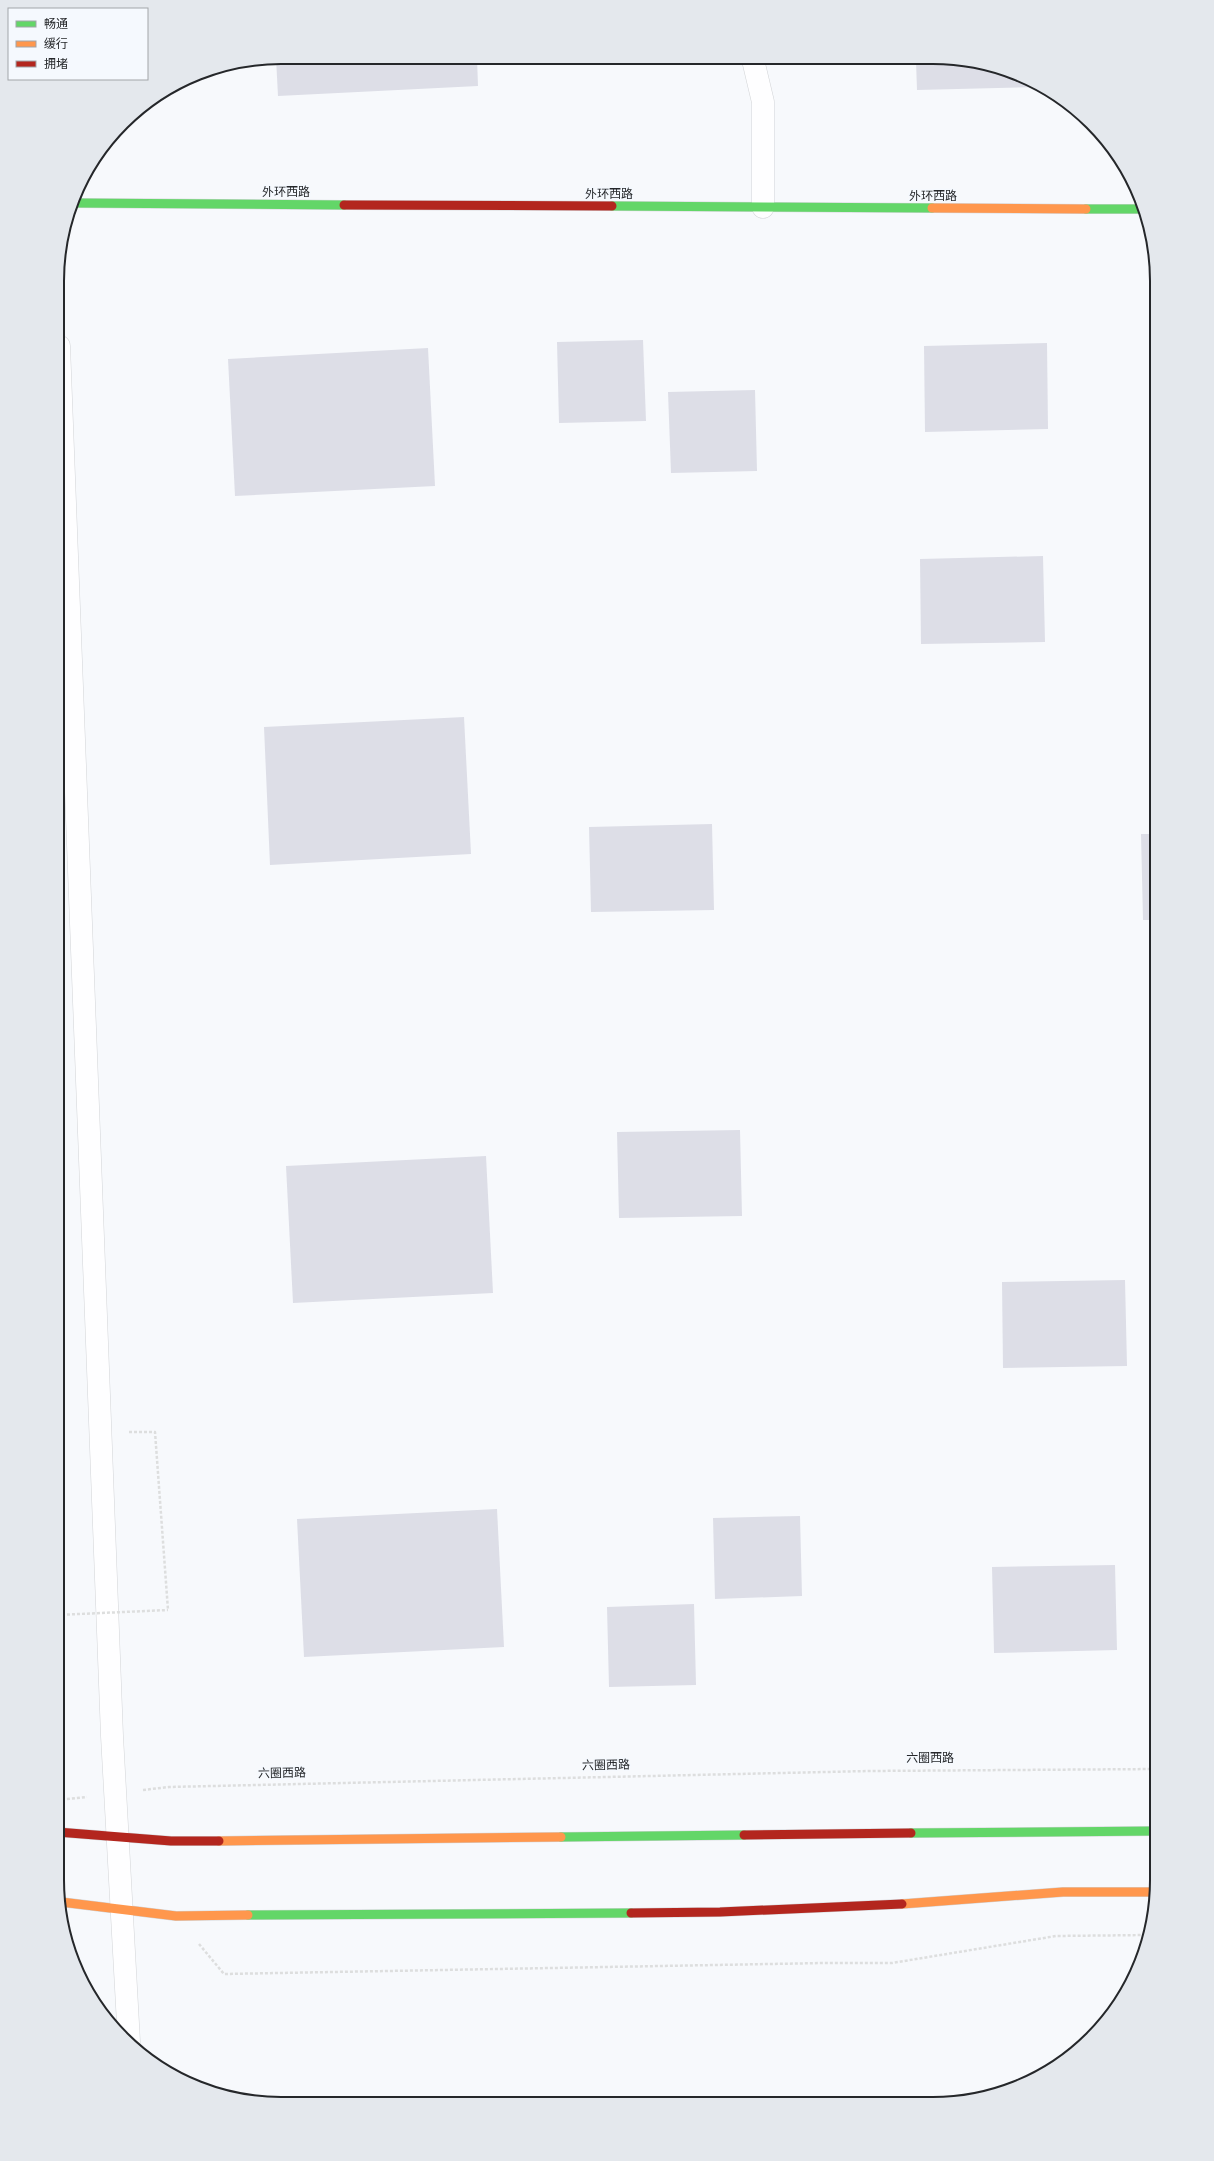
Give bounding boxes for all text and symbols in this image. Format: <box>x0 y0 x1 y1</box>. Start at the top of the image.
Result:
legend <box>8 8 148 80</box>
text: 畅通 <box>44 16 68 30</box>
text: 缓行 <box>44 36 68 50</box>
text: 拥堵 <box>44 56 68 70</box>
street label: 外环西路 <box>262 184 310 198</box>
street label: 外环西路 <box>585 186 633 200</box>
street label: 外环西路 <box>909 188 957 202</box>
street label: 六圈西路 <box>906 1750 954 1764</box>
street label: 六圈西路 <box>582 1757 630 1771</box>
street label: 六圈西路 <box>258 1765 306 1779</box>

